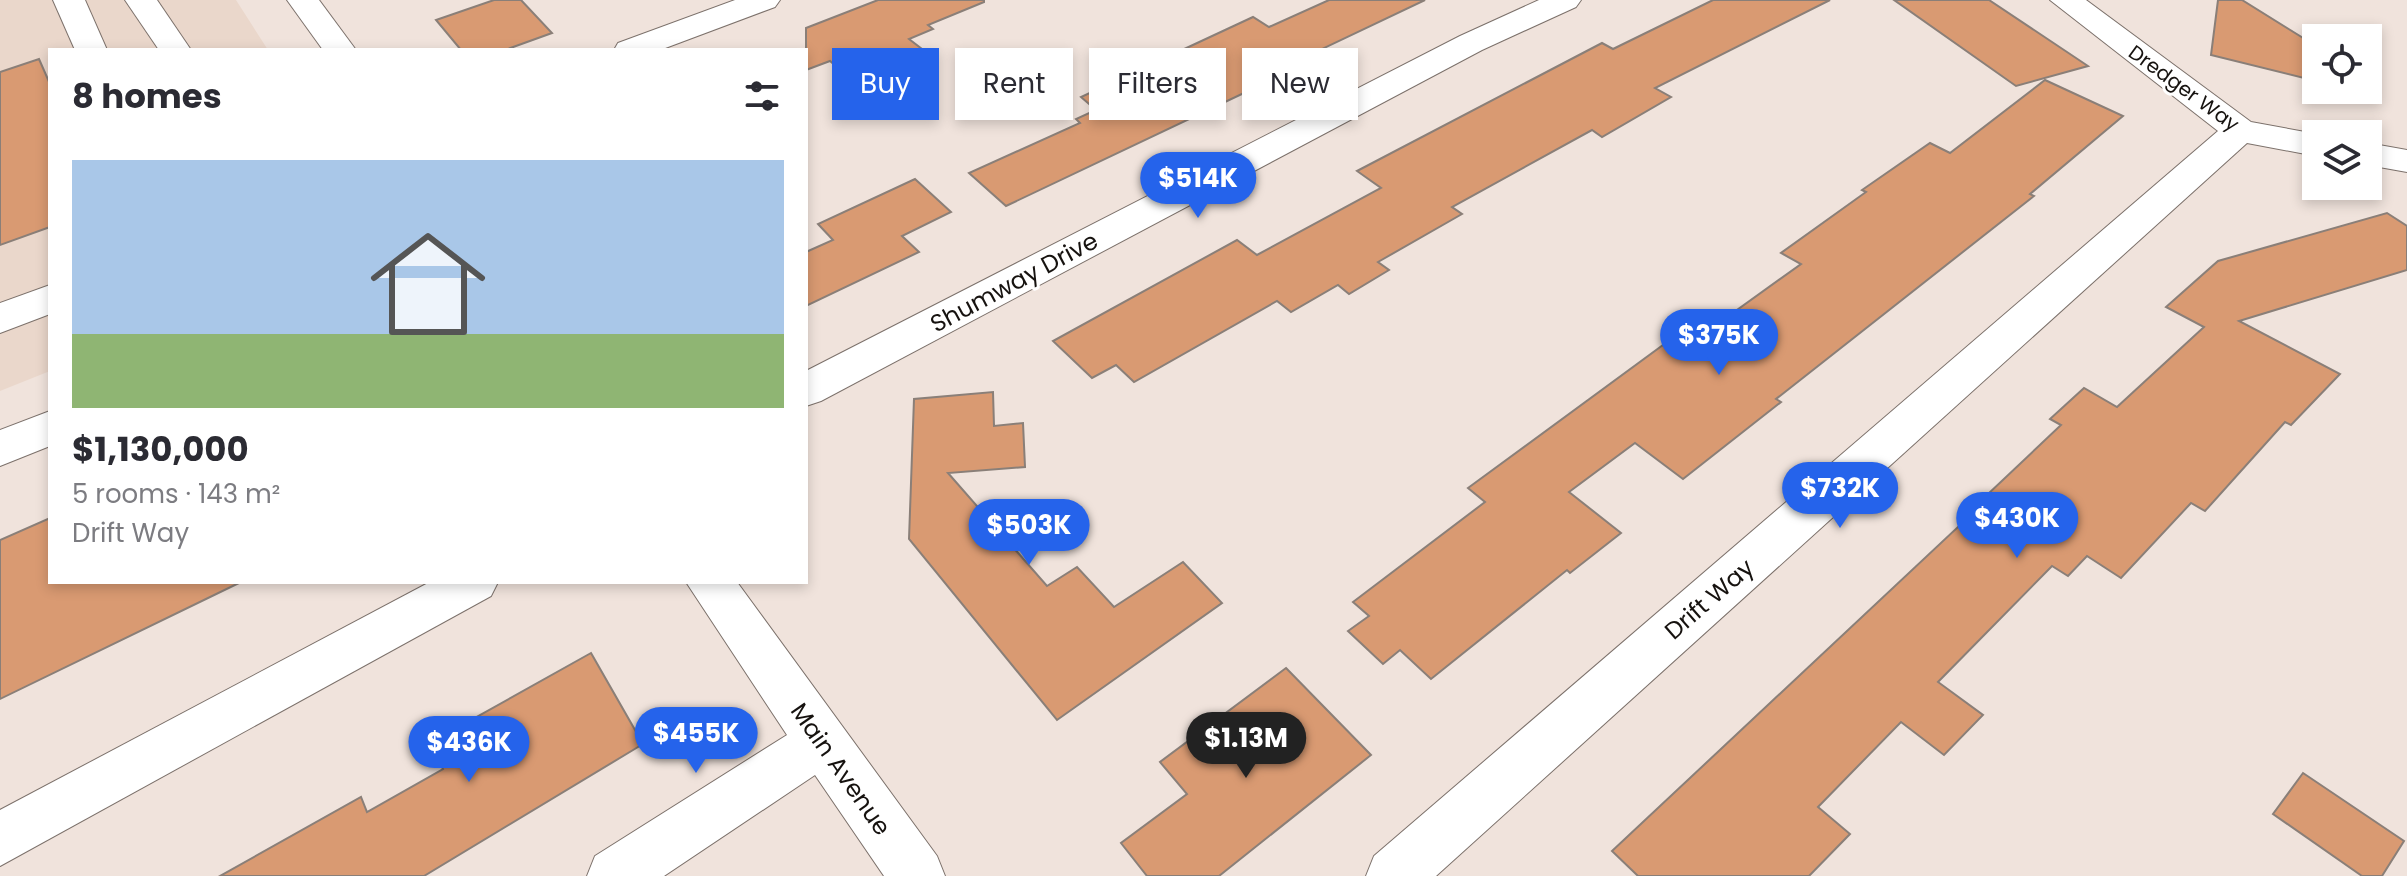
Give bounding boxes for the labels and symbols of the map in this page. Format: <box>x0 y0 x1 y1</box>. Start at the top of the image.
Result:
street label: Dredger Way <box>2123 38 2245 138</box>
pin: $514K <box>1142 152 1254 220</box>
street label: Shumway Drive <box>924 224 1104 340</box>
pin: $375K <box>1663 309 1775 377</box>
pin: $732K <box>1784 462 1896 530</box>
pin: $430K <box>1961 492 2073 560</box>
pin: $503K <box>973 499 1085 567</box>
street label: Drift Way <box>1657 551 1761 647</box>
street label: Main Avenue <box>783 696 899 842</box>
pin: $455K <box>640 707 752 775</box>
pin: $1.13M <box>1181 712 1311 780</box>
pin: $436K <box>413 716 525 784</box>

